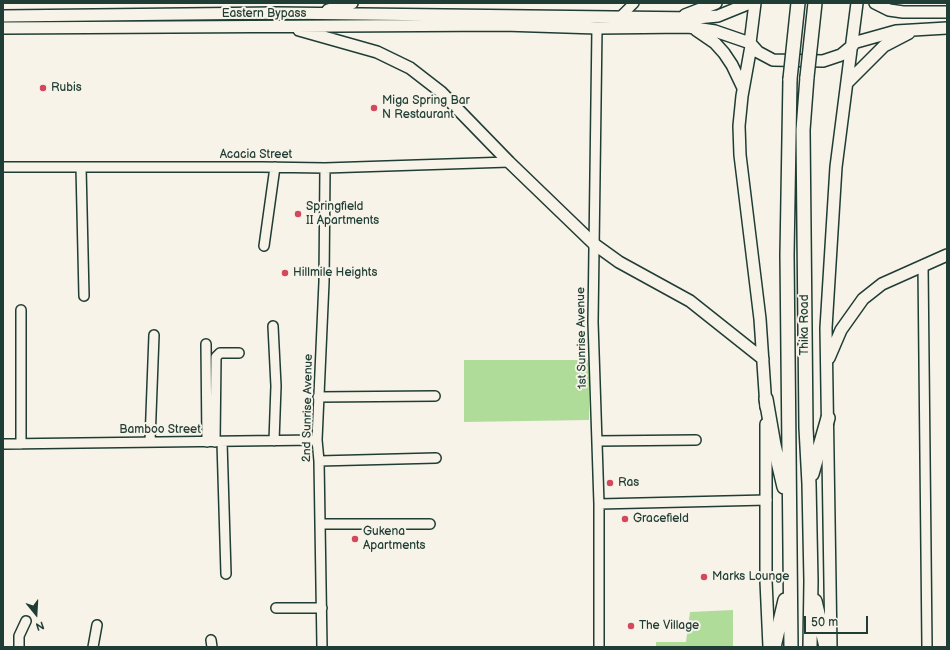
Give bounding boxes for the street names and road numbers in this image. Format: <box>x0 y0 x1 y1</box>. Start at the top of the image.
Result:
street label: Eastern Bypass <box>222 7 306 21</box>
street label: Acacia Street <box>220 148 292 162</box>
street label: 1st Sunrise Avenue <box>574 287 590 389</box>
street label: Thika Road <box>798 294 812 356</box>
street label: 2nd Sunrise Avenue <box>300 354 316 462</box>
street label: Bamboo Street <box>119 423 201 437</box>

